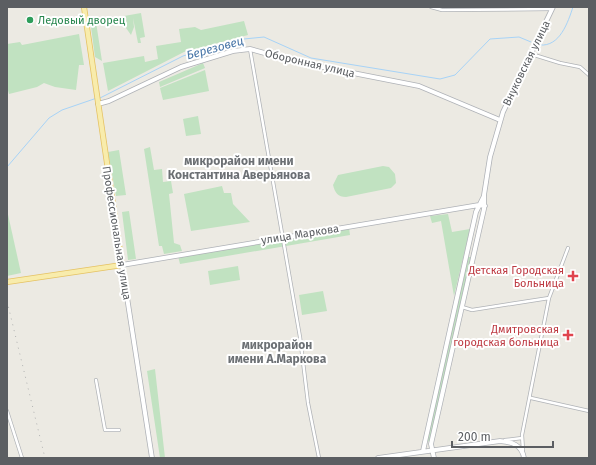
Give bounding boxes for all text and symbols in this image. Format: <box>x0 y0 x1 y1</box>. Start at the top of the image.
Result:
place label: Ледовый дворец <box>38 14 126 27</box>
marker: Ледовый дворец <box>25 15 35 25</box>
street label: Внуковская улица <box>500 18 553 108</box>
water label: Березовец <box>185 34 245 62</box>
street label: Оборонная улица <box>264 47 356 80</box>
district label: микрорайон имени Константина Аверьянова <box>168 154 311 182</box>
street label: Профессиональная улица <box>100 165 134 301</box>
street label: улица Маркова <box>260 222 340 247</box>
place label: Детская Городская Больница <box>467 264 564 290</box>
marker: Детская Городская Больница <box>567 270 579 282</box>
place label: Дмитровская городская больница <box>453 323 559 349</box>
marker: Дмитровская городская больница <box>562 329 574 341</box>
district label: микрорайон имени А.Маркова <box>228 338 327 366</box>
scale bar <box>452 423 553 449</box>
text: 200 m <box>458 430 491 444</box>

